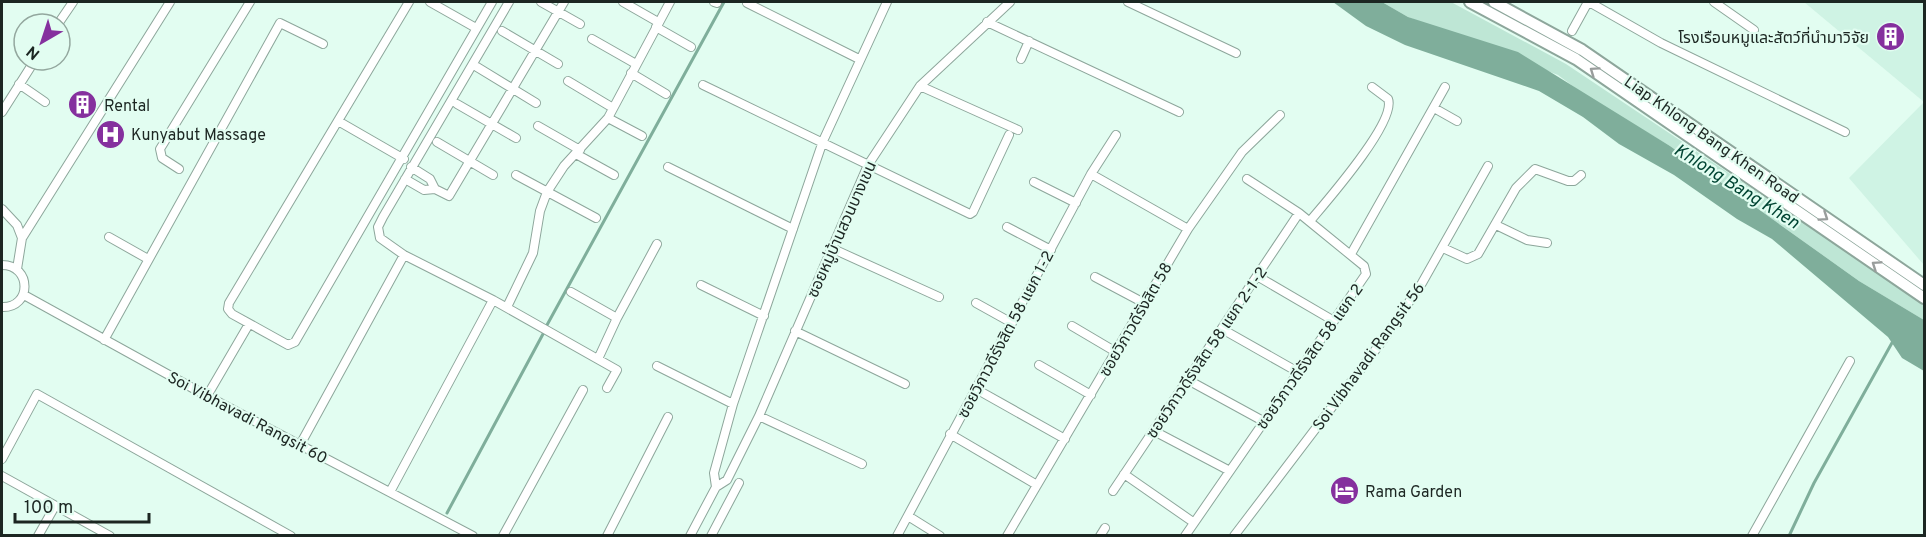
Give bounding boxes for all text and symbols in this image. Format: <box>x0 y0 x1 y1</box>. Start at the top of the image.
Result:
north arrow <box>12 12 72 72</box>
building icon: โรงเรือนหมูและสัตว์ที่นำมาวิจัย <box>1874 21 1906 53</box>
place label: โรงเรือนหมูและสัตว์ที่นำมาวิจัย <box>1678 26 1869 49</box>
text: N <box>23 41 45 63</box>
one-way arrow <box>1590 67 1601 78</box>
street label: Liap Khlong Bang Khen Road <box>1621 71 1803 207</box>
building icon: Rental <box>67 89 99 121</box>
place label: Rental <box>104 97 150 117</box>
hospital icon: Kunyabut Massage <box>94 118 126 150</box>
place label: Kunyabut Massage <box>131 126 266 146</box>
water label: Khlong Bang Khen <box>1670 139 1804 233</box>
street label: ซอยหมู่บ้านสวนบางเขน <box>804 158 882 301</box>
one-way arrow <box>1818 210 1829 221</box>
street label: ซอยวิภาวดีรังสิต 58 แยก 1-2 <box>954 248 1059 422</box>
street label: ซอยวิภาวดีรังสิต 58 <box>1096 259 1178 381</box>
one-way arrow <box>1872 261 1883 272</box>
street label: ซอยวิภาวดีรังสิต 58 แยก 2-1-2 <box>1143 263 1273 443</box>
street label: Soi Vibhavadi Rangsit 56 <box>1309 279 1430 435</box>
street label: ซอยวิภาวดีรังสิต 58 แยก 2 <box>1253 280 1369 434</box>
street label: Soi Vibhavadi Rangsit 60 <box>164 368 330 469</box>
hotel icon: Rama Garden <box>1328 475 1360 507</box>
place label: Rama Garden <box>1365 483 1462 503</box>
scale bar <box>15 486 148 524</box>
text: 100 m <box>24 497 73 520</box>

